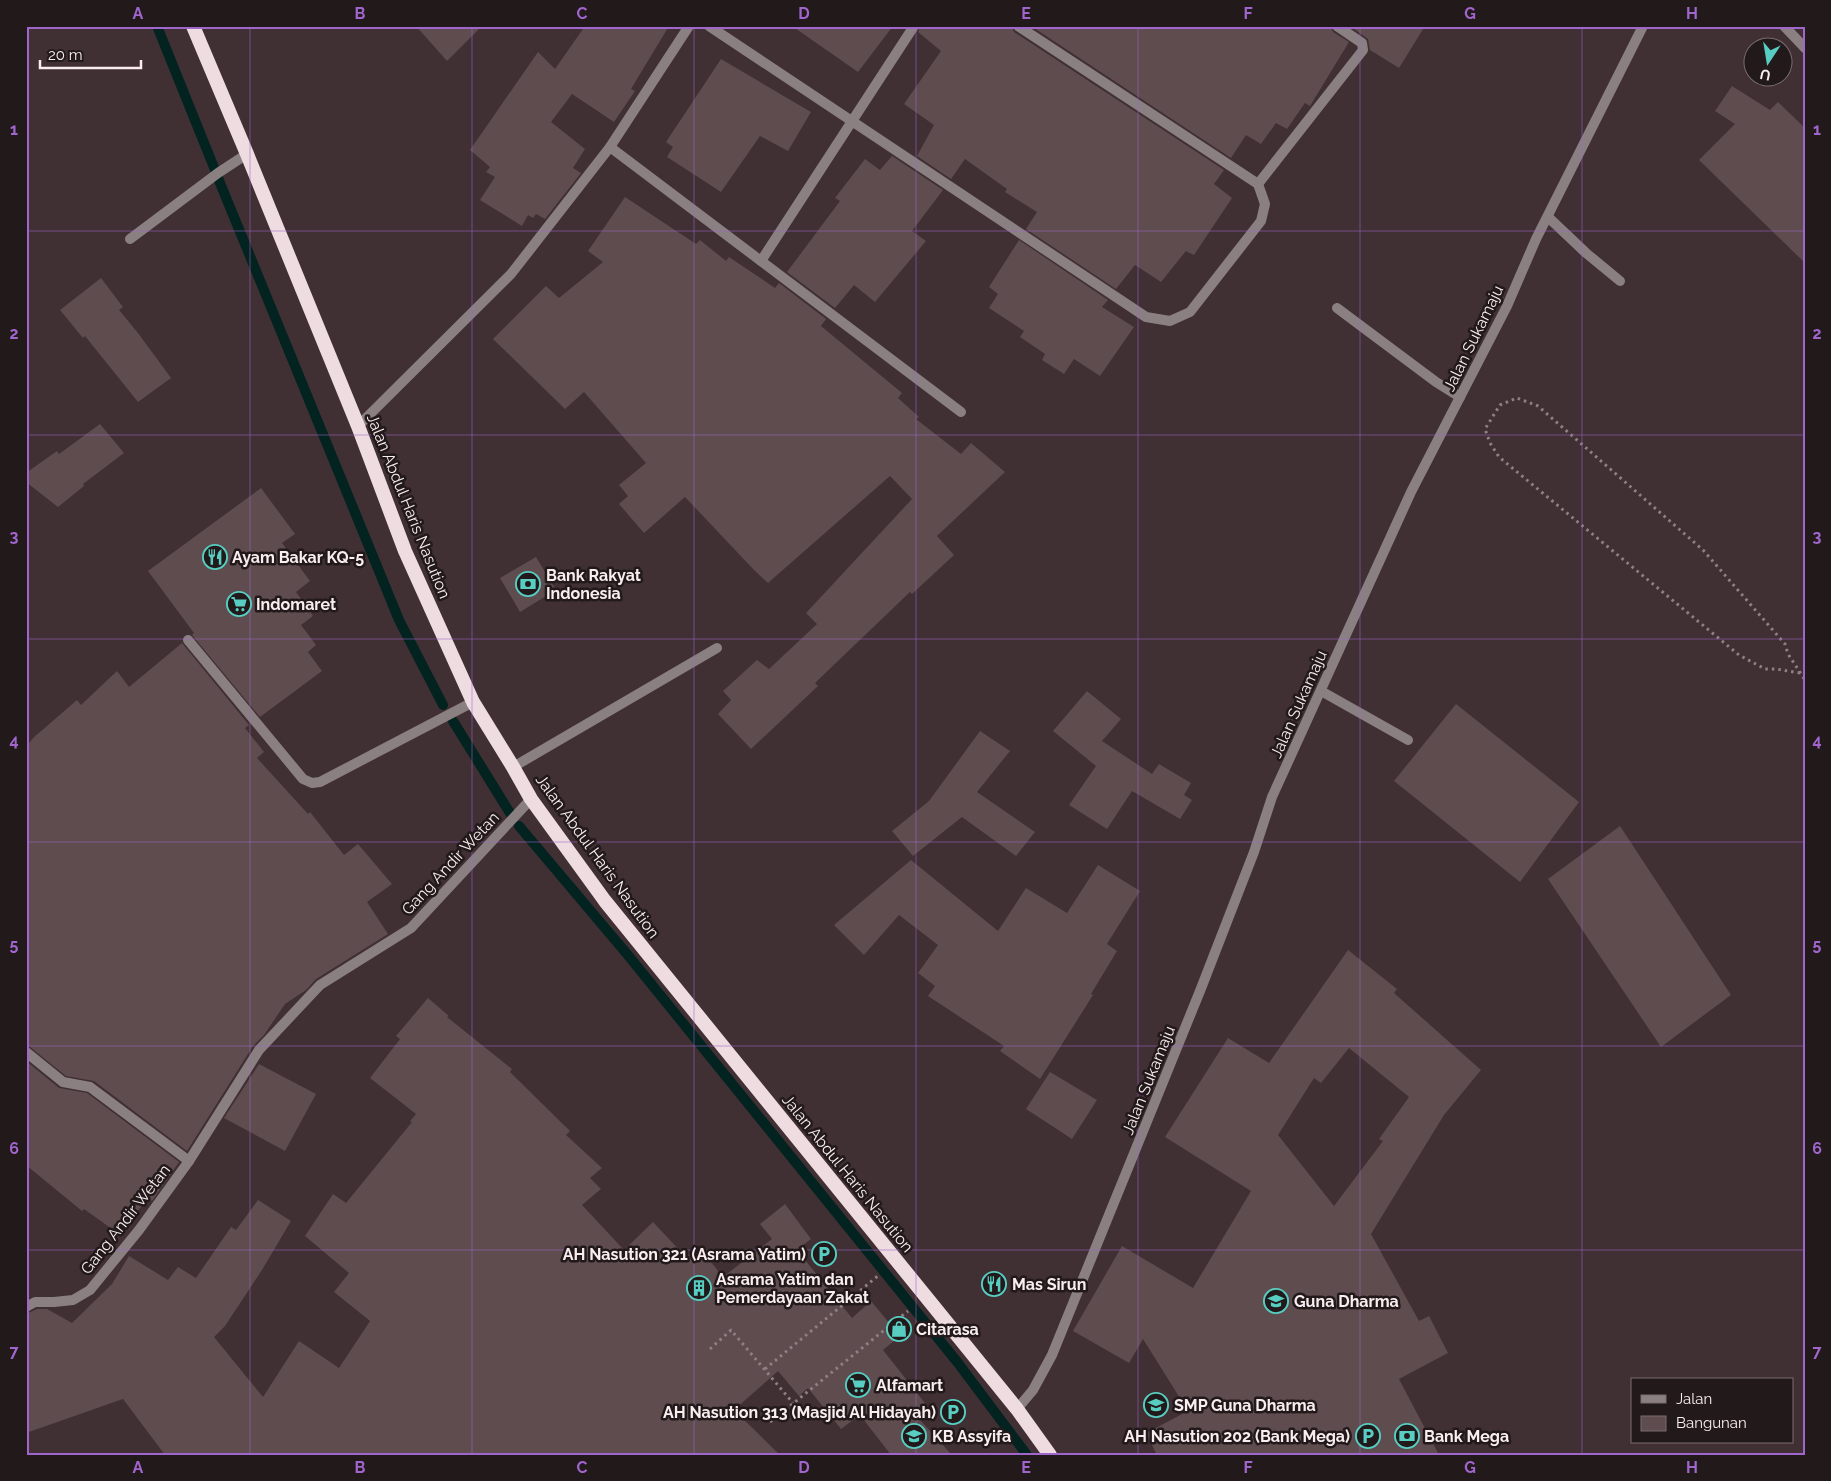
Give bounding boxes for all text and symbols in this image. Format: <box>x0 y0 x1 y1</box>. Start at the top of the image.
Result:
text: A <box>133 4 144 23</box>
text: B <box>355 4 366 23</box>
text: C <box>577 4 588 23</box>
text: D <box>798 4 810 23</box>
text: E <box>1021 4 1031 23</box>
text: F <box>1243 4 1253 23</box>
text: G <box>1464 4 1476 23</box>
text: H <box>1686 4 1698 23</box>
scale bar <box>40 38 141 70</box>
north arrow <box>1744 38 1794 88</box>
text: 20 m <box>48 46 83 64</box>
text: U <box>1758 66 1772 84</box>
text: 1 <box>10 120 18 139</box>
text: 1 <box>1813 120 1821 139</box>
street label: Jalan Sukamaju <box>1440 282 1507 394</box>
text: 2 <box>9 324 19 343</box>
text: 2 <box>1812 324 1822 343</box>
street label: Jalan Abdul Haris Nasution <box>363 411 454 601</box>
text: 3 <box>10 527 19 546</box>
text: 3 <box>1813 527 1822 546</box>
restaurant icon: Ayam Bakar KQ-5 <box>202 544 228 570</box>
place label: Ayam Bakar KQ-5 <box>232 548 364 567</box>
place label: Bank Rakyat Indonesia <box>546 566 641 603</box>
bank icon: Bank Rakyat Indonesia <box>515 571 541 597</box>
supermarket icon: Indomaret <box>226 591 252 617</box>
place label: Indomaret <box>256 595 336 614</box>
street label: Jalan Sukamaju <box>1266 647 1331 761</box>
text: 4 <box>9 731 19 750</box>
text: 4 <box>1812 731 1822 750</box>
street label: Jalan Abdul Haris Nasution <box>532 771 663 942</box>
street label: Gang Andir Wetan <box>398 808 503 919</box>
text: 5 <box>10 935 19 954</box>
text: 5 <box>1813 935 1822 954</box>
street label: Jalan Sukamaju <box>1118 1023 1179 1137</box>
street label: Jalan Abdul Haris Nasution <box>778 1091 917 1256</box>
text: 6 <box>9 1139 19 1158</box>
text: 6 <box>1812 1139 1822 1158</box>
street label: Gang Andir Wetan <box>77 1161 174 1278</box>
parking icon: AH Nasution 321 (Asrama Yatim) <box>811 1241 837 1267</box>
place label: AH Nasution 321 (Asrama Yatim) <box>563 1245 806 1264</box>
place label: Asrama Yatim dan Pemerdayaan Zakat <box>716 1270 869 1307</box>
restaurant icon: Mas Sirun <box>981 1271 1007 1297</box>
building icon: Asrama Yatim dan Pemerdayaan Zakat <box>686 1275 712 1301</box>
place label: Mas Sirun <box>1012 1275 1086 1294</box>
school or university icon: Guna Dharma <box>1263 1288 1289 1314</box>
place label: Guna Dharma <box>1294 1292 1399 1311</box>
shop icon: Citarasa <box>886 1316 912 1342</box>
place label: Citarasa <box>916 1320 979 1339</box>
text: 7 <box>10 1342 19 1361</box>
text: 7 <box>1813 1342 1822 1361</box>
supermarket icon: Alfamart <box>845 1372 871 1398</box>
place label: Alfamart <box>876 1376 943 1395</box>
legend <box>1631 1378 1794 1444</box>
text: Jalan <box>1676 1390 1712 1408</box>
school or university icon: SMP Guna Dharma <box>1143 1392 1169 1418</box>
place label: SMP Guna Dharma <box>1174 1396 1316 1415</box>
parking icon: AH Nasution 313 (Masjid Al Hidayah) <box>940 1399 966 1425</box>
place label: AH Nasution 313 (Masjid Al Hidayah) <box>663 1403 936 1422</box>
text: Bangunan <box>1676 1414 1747 1432</box>
school or university icon: KB Assyifa <box>901 1423 927 1449</box>
parking icon: AH Nasution 202 (Bank Mega) <box>1355 1423 1381 1449</box>
bank icon: Bank Mega <box>1394 1423 1420 1449</box>
place label: KB Assyifa <box>932 1427 1011 1446</box>
place label: AH Nasution 202 (Bank Mega) <box>1124 1427 1350 1446</box>
place label: Bank Mega <box>1424 1427 1509 1446</box>
text: A <box>133 1458 144 1477</box>
text: B <box>355 1458 366 1477</box>
text: C <box>577 1458 588 1477</box>
text: D <box>798 1458 810 1477</box>
text: E <box>1021 1458 1031 1477</box>
text: F <box>1243 1458 1253 1477</box>
text: G <box>1464 1458 1476 1477</box>
text: H <box>1686 1458 1698 1477</box>

